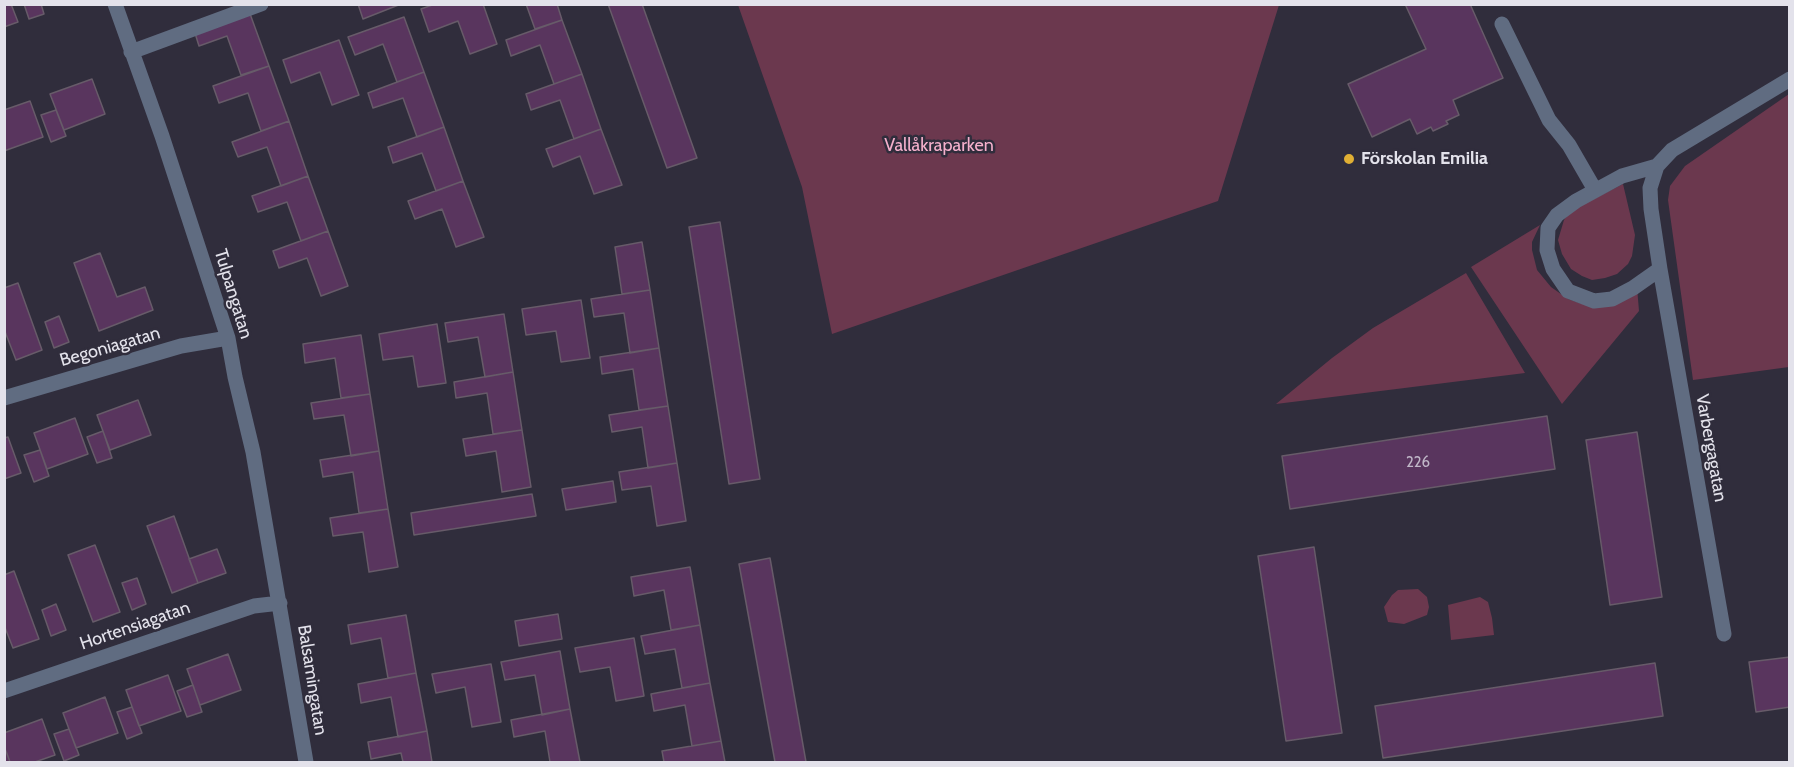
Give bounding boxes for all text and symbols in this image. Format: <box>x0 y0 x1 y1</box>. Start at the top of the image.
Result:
park label: Vallåkraparken <box>884 135 994 157</box>
place label: Förskolan Emilia <box>1361 148 1488 170</box>
marker: Förskolan Emilia <box>1342 152 1356 166</box>
street label: Tulpangatan <box>209 247 257 341</box>
street label: Begoniagatan <box>57 322 163 372</box>
street label: Varbergagatan <box>1691 392 1731 504</box>
house number: 226 <box>1406 454 1430 472</box>
street label: Hortensiagatan <box>77 597 193 655</box>
street label: Balsamingatan <box>293 623 331 737</box>

